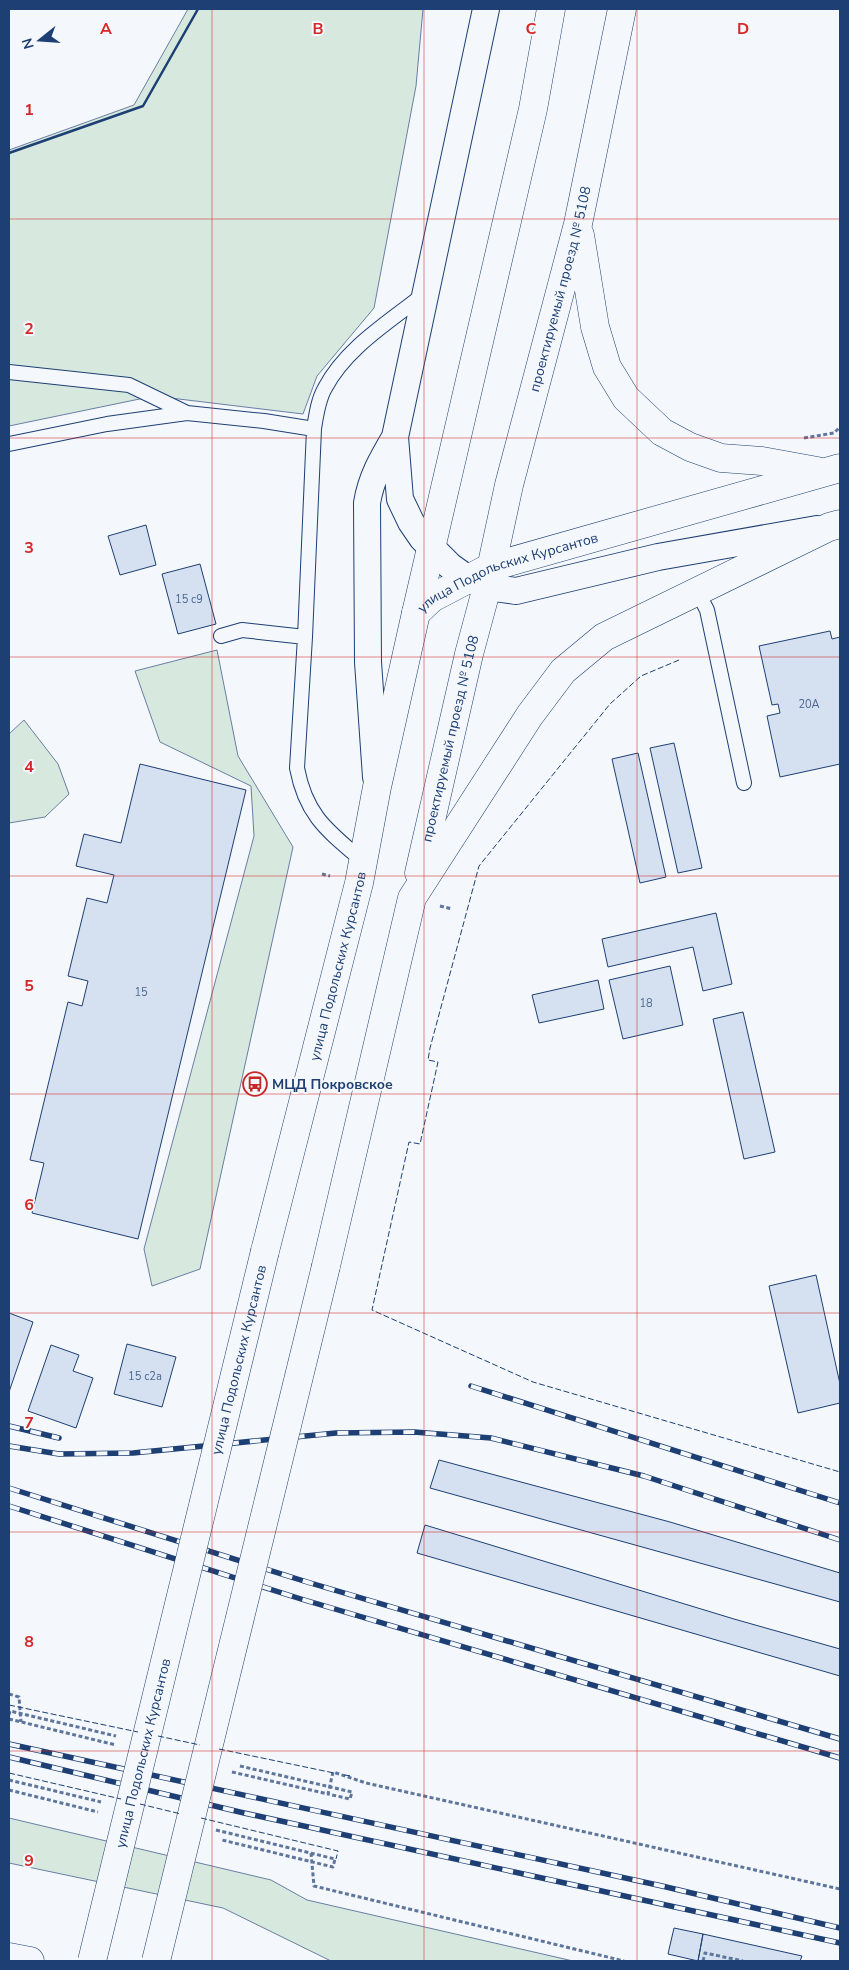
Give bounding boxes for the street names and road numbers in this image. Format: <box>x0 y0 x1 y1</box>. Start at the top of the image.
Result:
street label: проектируемый проезд № 5108 <box>525 185 596 394</box>
street label: улица Подольских Курсантов <box>413 528 601 617</box>
street label: проектируемый проезд № 5108 <box>417 633 484 844</box>
street label: улица Подольских Курсантов <box>305 870 371 1063</box>
street label: улица Подольских Курсантов <box>207 1263 271 1457</box>
street label: улица Подольских Курсантов <box>111 1656 176 1850</box>

